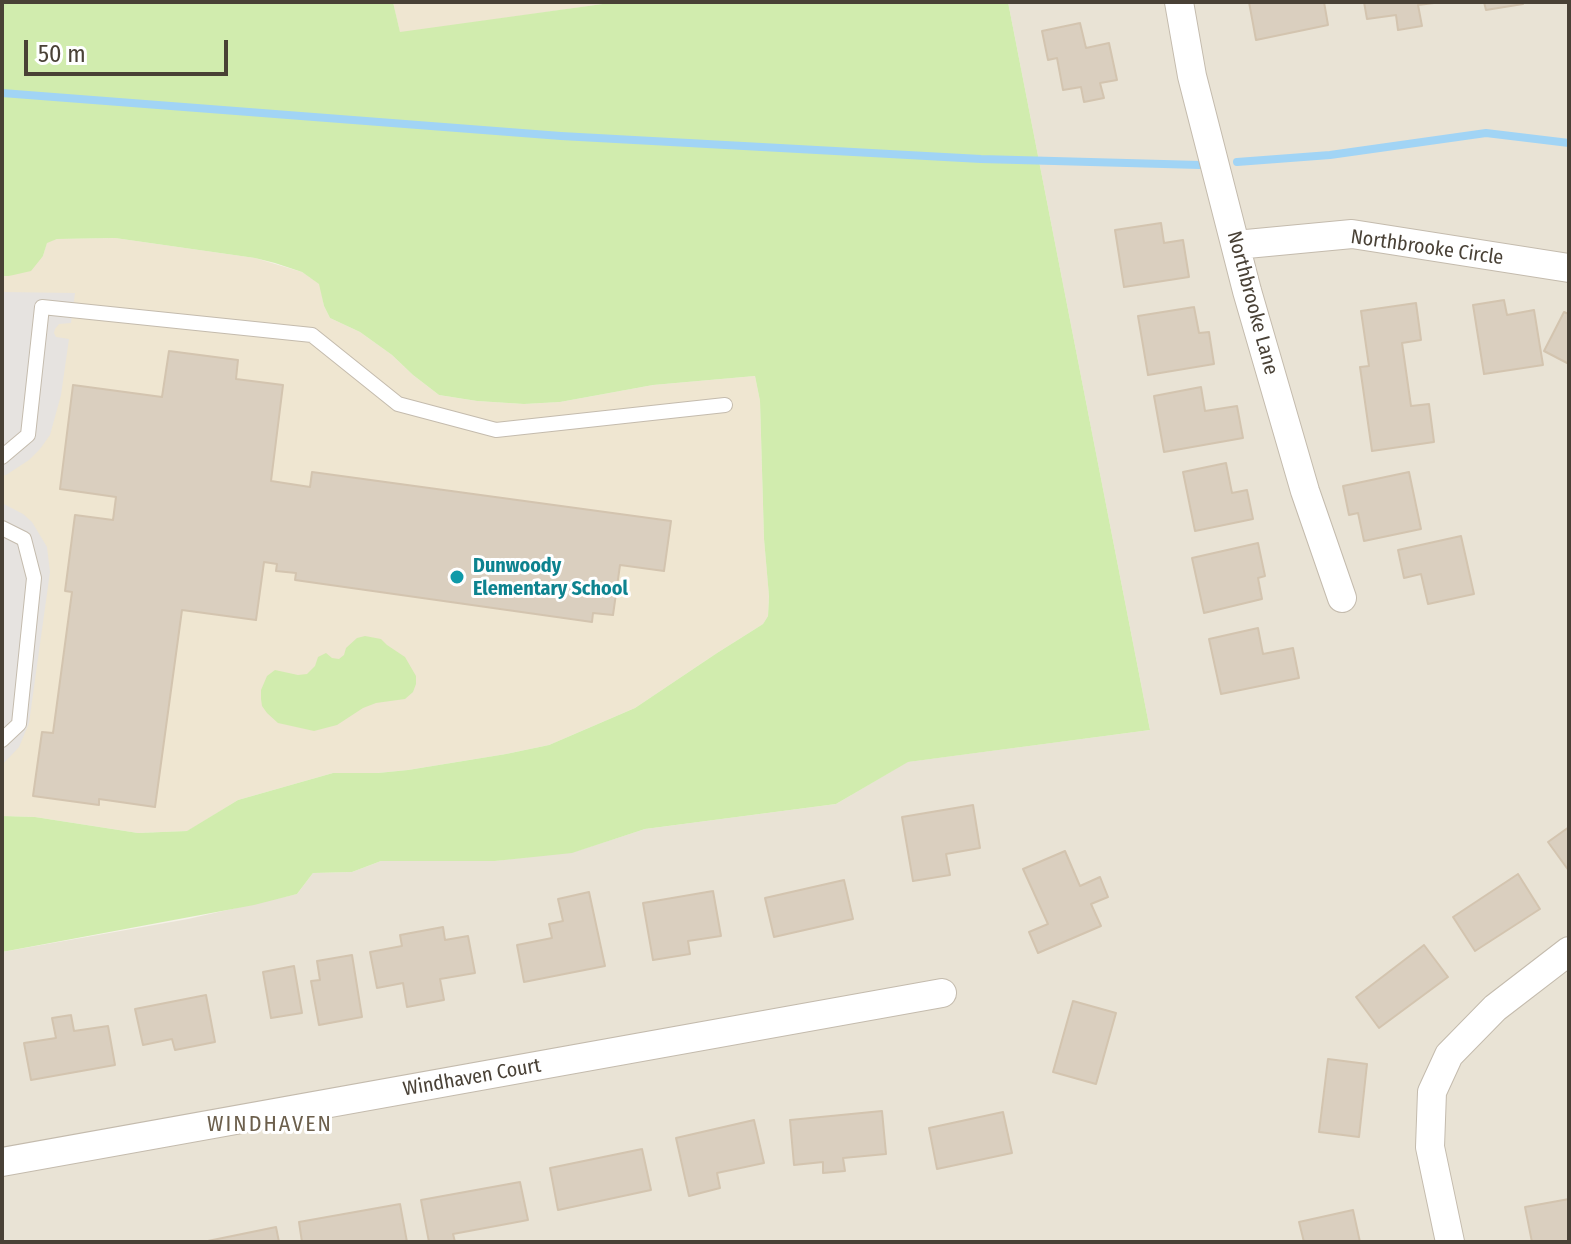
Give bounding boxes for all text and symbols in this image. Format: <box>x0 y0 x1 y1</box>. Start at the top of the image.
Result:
scale bar <box>28 24 232 74</box>
text: 50 m <box>38 40 86 68</box>
street label: Northbrooke Circle <box>1349 225 1505 271</box>
street label: Northbrooke Lane <box>1221 229 1283 377</box>
place label: Dunwoody Elementary School <box>473 554 628 601</box>
marker: Dunwoody Elementary School <box>448 568 466 586</box>
street label: Windhaven Court <box>401 1054 543 1102</box>
district label: WINDHAVEN <box>207 1112 333 1138</box>

